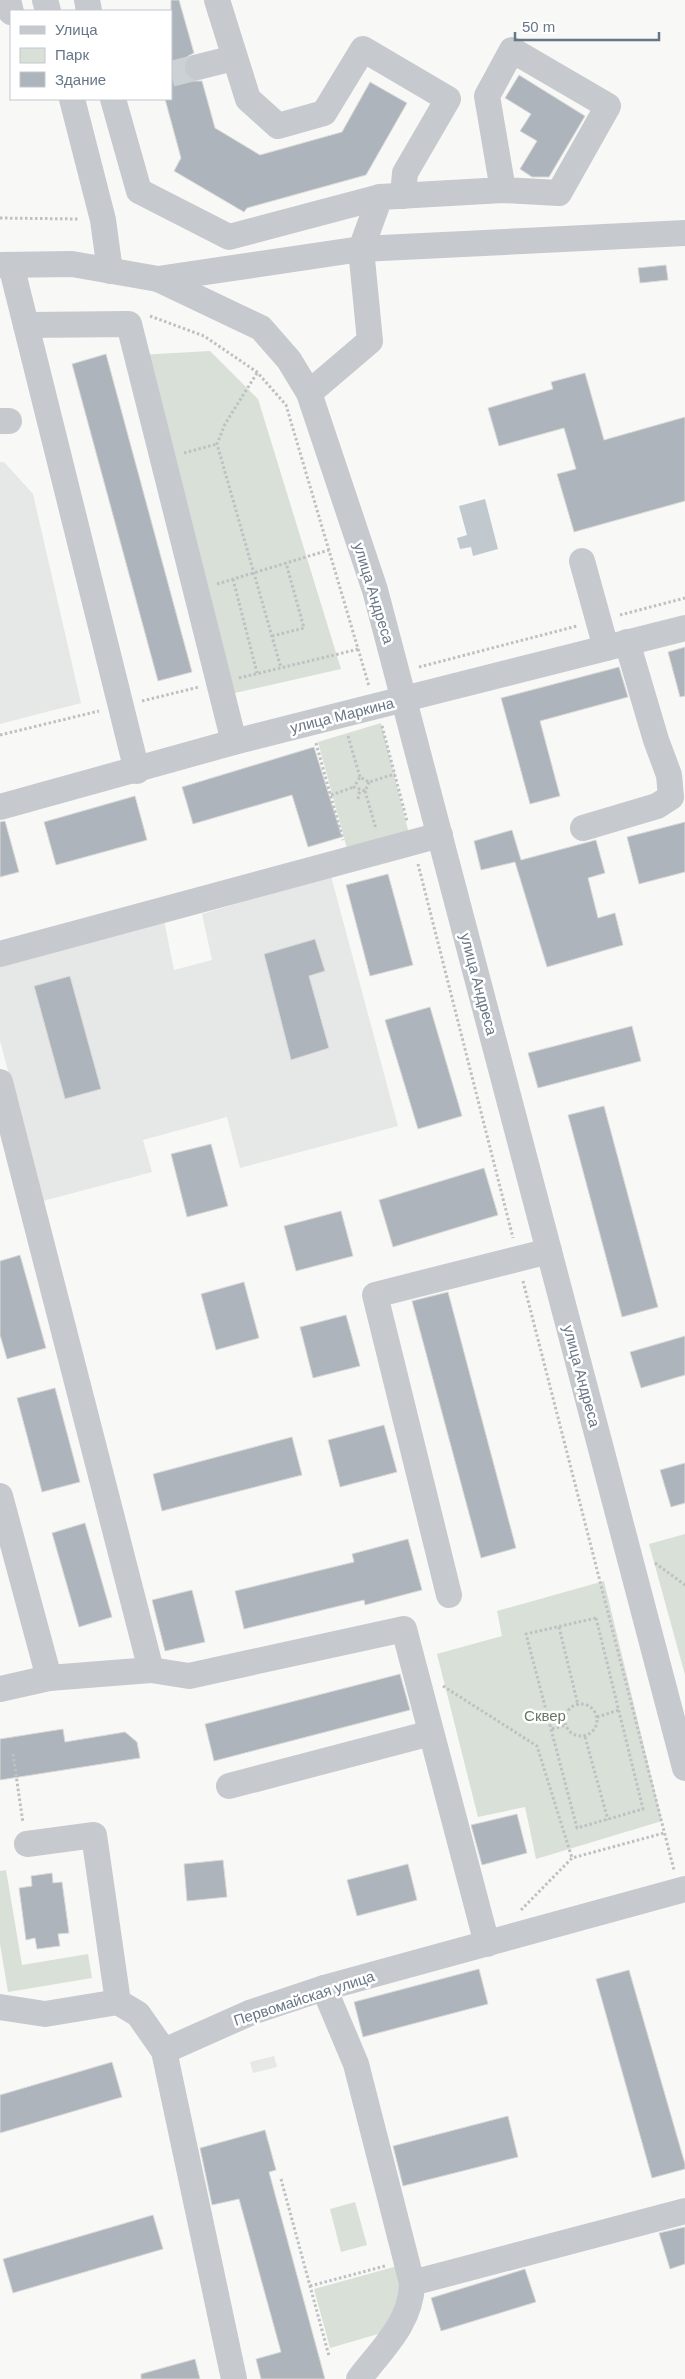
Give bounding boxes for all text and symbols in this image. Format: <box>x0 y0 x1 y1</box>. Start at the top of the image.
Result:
legend <box>10 10 172 100</box>
scale bar <box>515 10 659 42</box>
text: 50 m <box>522 18 555 35</box>
text: Улица <box>55 21 98 38</box>
text: Парк <box>55 46 89 63</box>
text: Здание <box>55 71 106 88</box>
street label: улица Андреса <box>351 540 398 646</box>
street label: улица Маркина <box>288 694 396 736</box>
street label: улица Андреса <box>457 931 501 1038</box>
street label: улица Андреса <box>560 1323 604 1430</box>
park label: Сквер <box>524 1707 566 1724</box>
street label: Первомайская улица <box>232 1967 377 2029</box>

